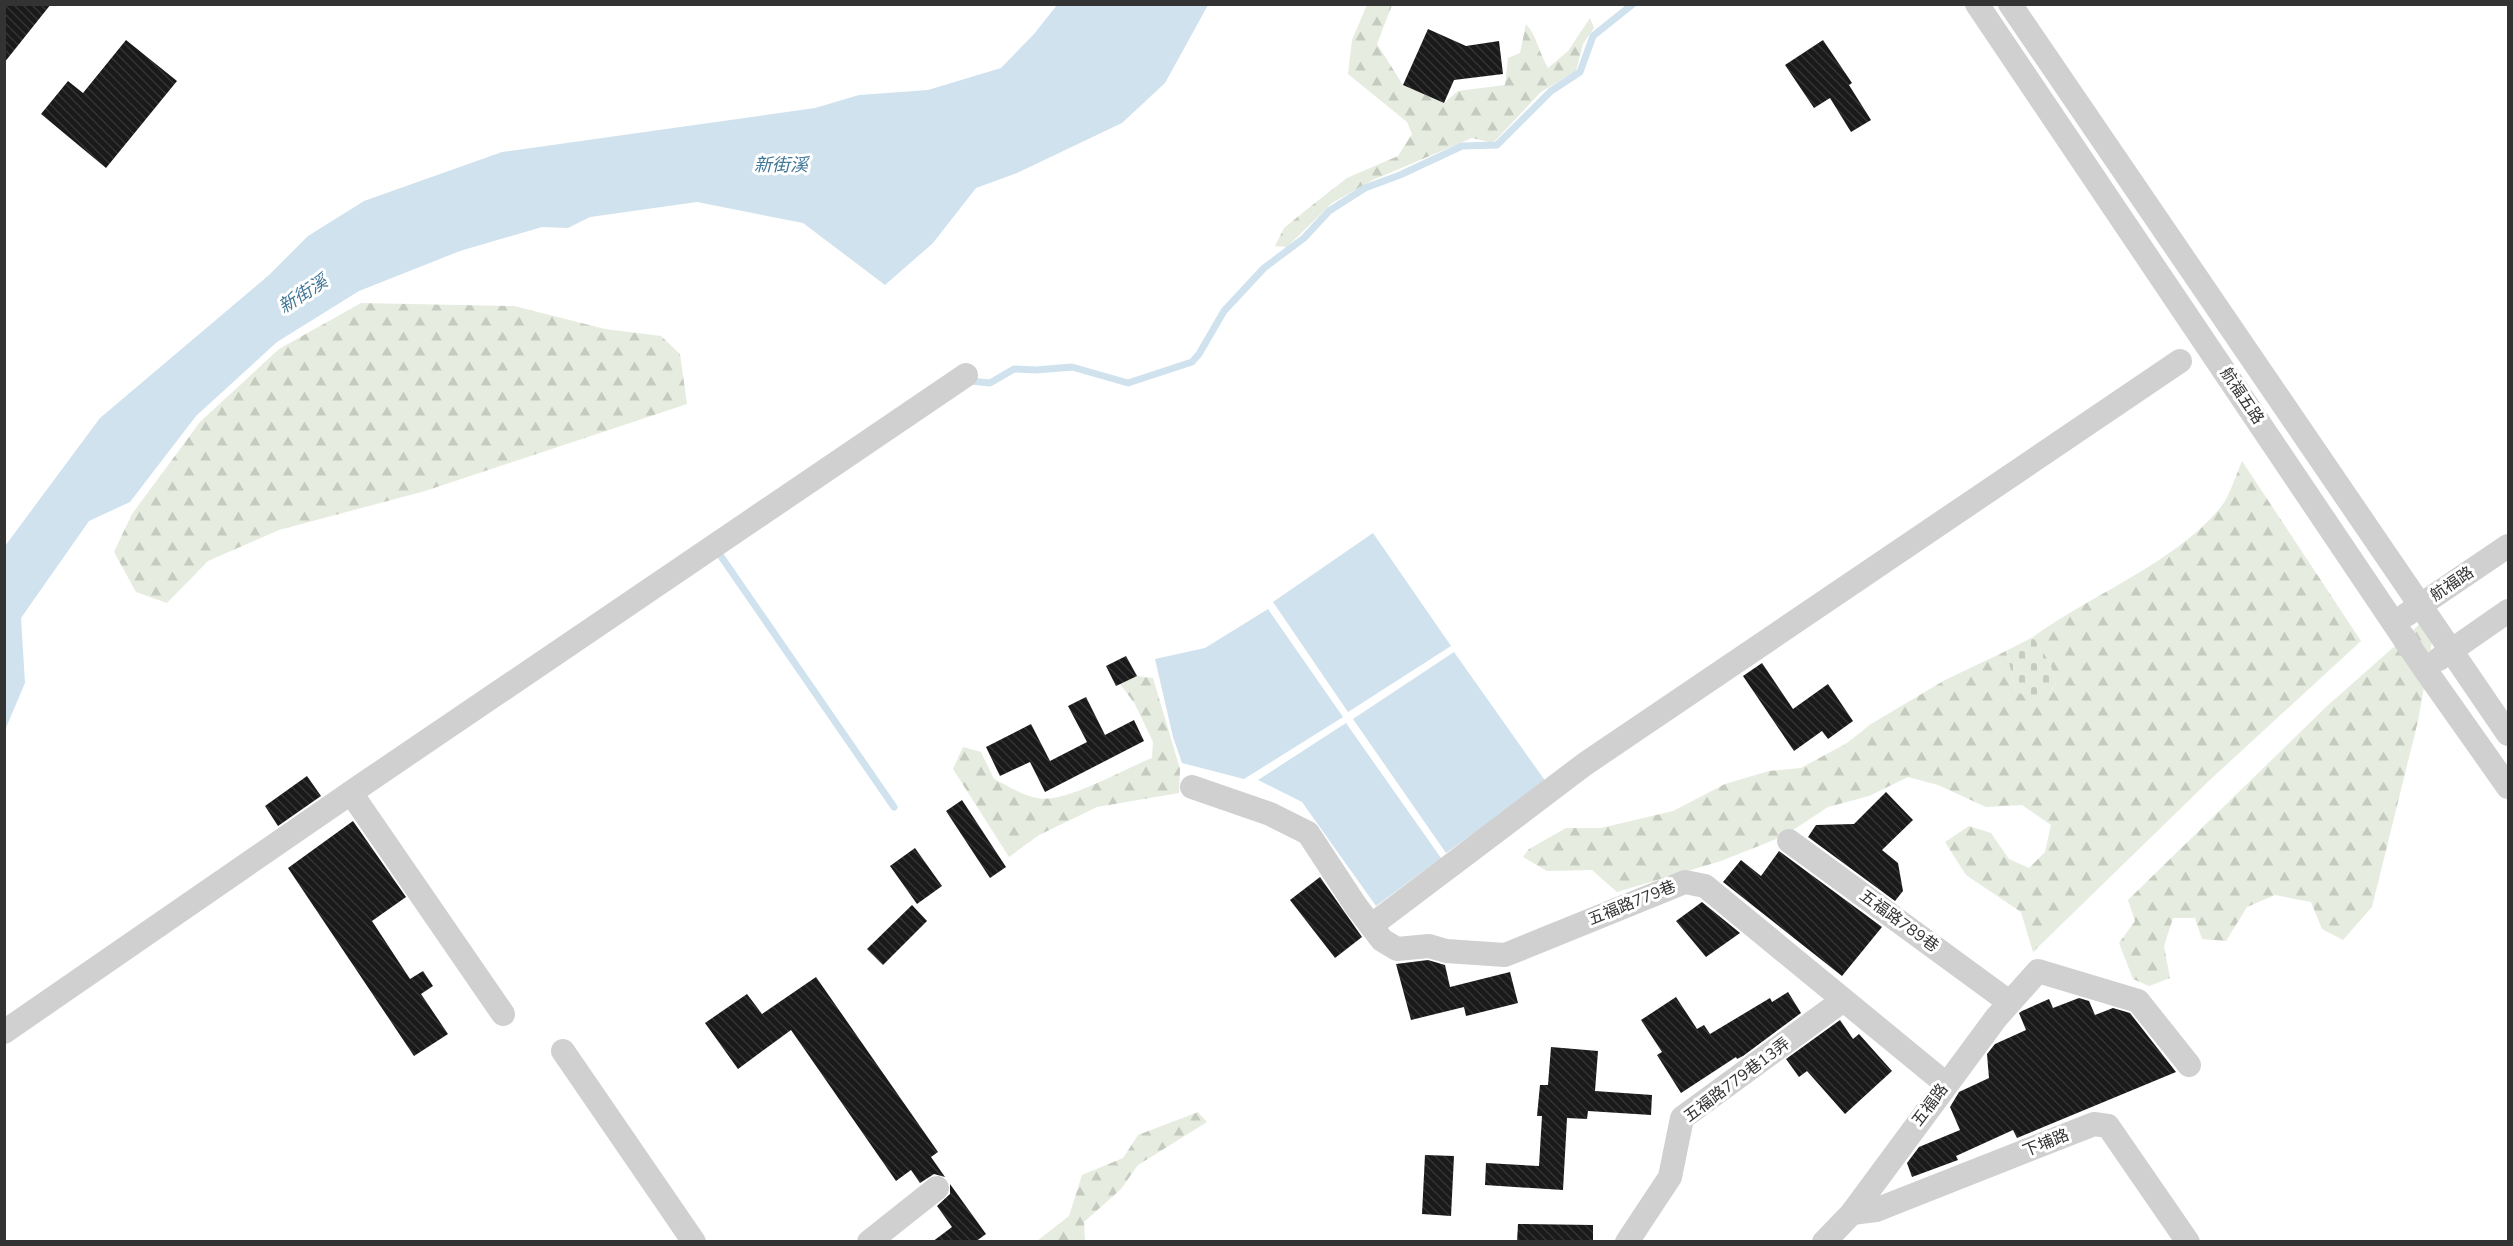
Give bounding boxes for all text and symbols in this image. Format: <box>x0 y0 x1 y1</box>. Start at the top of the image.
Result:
water label: 新街溪 <box>754 153 811 177</box>
water label: 新街溪 <box>274 268 335 319</box>
street label: 航福五路 <box>2215 363 2269 429</box>
street label: 航福路 <box>2426 561 2478 607</box>
street label: 五福路779巷 <box>1585 875 1679 931</box>
street label: 五福路789巷 <box>1855 885 1943 957</box>
street label: 五福路779巷13弄 <box>1679 1033 1795 1127</box>
street label: 五福路 <box>1907 1079 1953 1131</box>
street label: 下埔路 <box>2020 1124 2072 1162</box>

